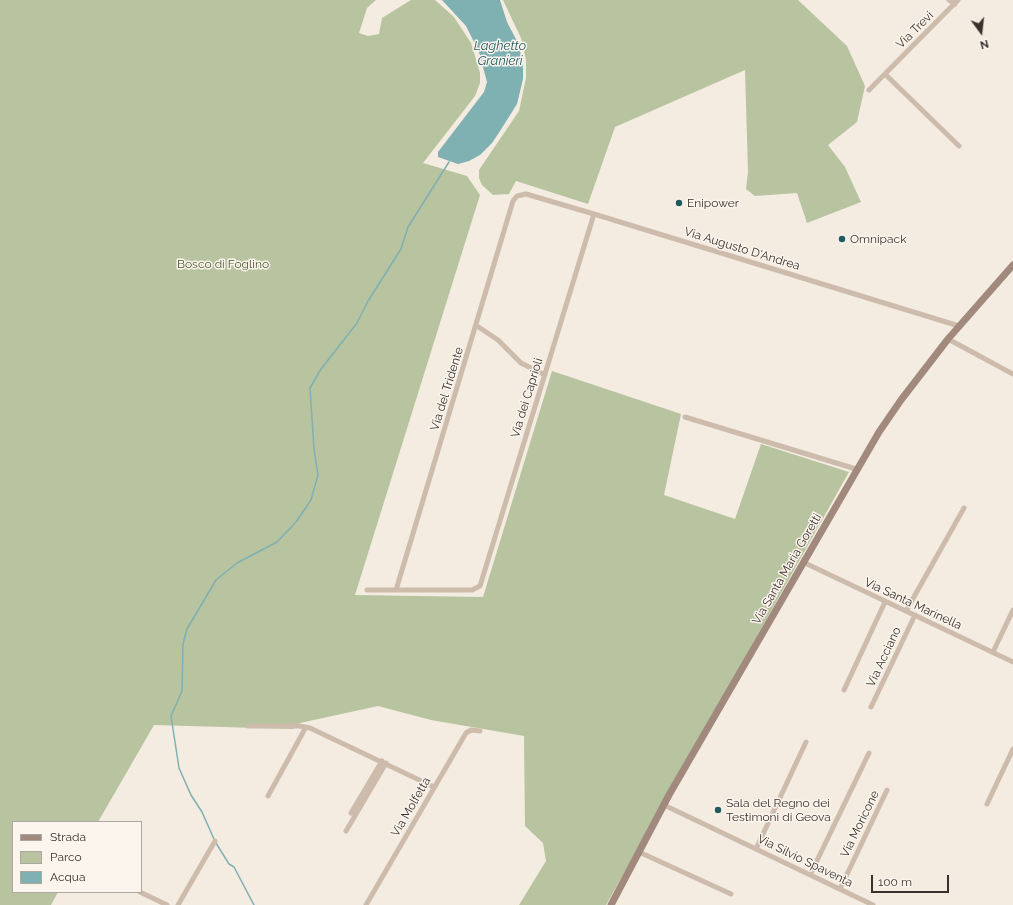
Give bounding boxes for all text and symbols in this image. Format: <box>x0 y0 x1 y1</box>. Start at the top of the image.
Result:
street label: Via Trevi <box>893 8 937 52</box>
north arrow <box>961 12 1001 52</box>
text: N <box>978 37 990 51</box>
water label: Laghetto Granieri <box>474 38 526 69</box>
place label: Enipower <box>687 196 739 210</box>
marker: Enipower <box>674 198 684 208</box>
street label: Via Augusto D'Andrea <box>682 225 802 273</box>
place label: Omnipack <box>850 232 907 246</box>
marker: Omnipack <box>837 234 847 244</box>
park label: Bosco di Foglino <box>177 257 269 271</box>
street label: Via del Tridente <box>427 345 467 433</box>
street label: Via dei Caprioli <box>508 356 546 440</box>
street label: Via Santa Maria Goretti <box>749 511 825 627</box>
street label: Via Santa Marinella <box>862 575 964 633</box>
street label: Via Acciano <box>864 625 904 689</box>
street label: Via Molfetta <box>388 775 434 839</box>
street label: Via Moricone <box>838 788 882 860</box>
place label: Sala del Regno dei Testimoni di Geova <box>726 796 831 824</box>
marker: Sala del Regno dei Testimoni di Geova <box>713 805 723 815</box>
legend <box>12 821 142 893</box>
text: Strada <box>50 830 86 844</box>
street label: Via Silvio Spaventa <box>755 832 855 890</box>
text: Parco <box>50 850 82 864</box>
scale bar <box>873 867 951 893</box>
text: Acqua <box>50 870 86 884</box>
text: 100 m <box>878 875 912 889</box>

